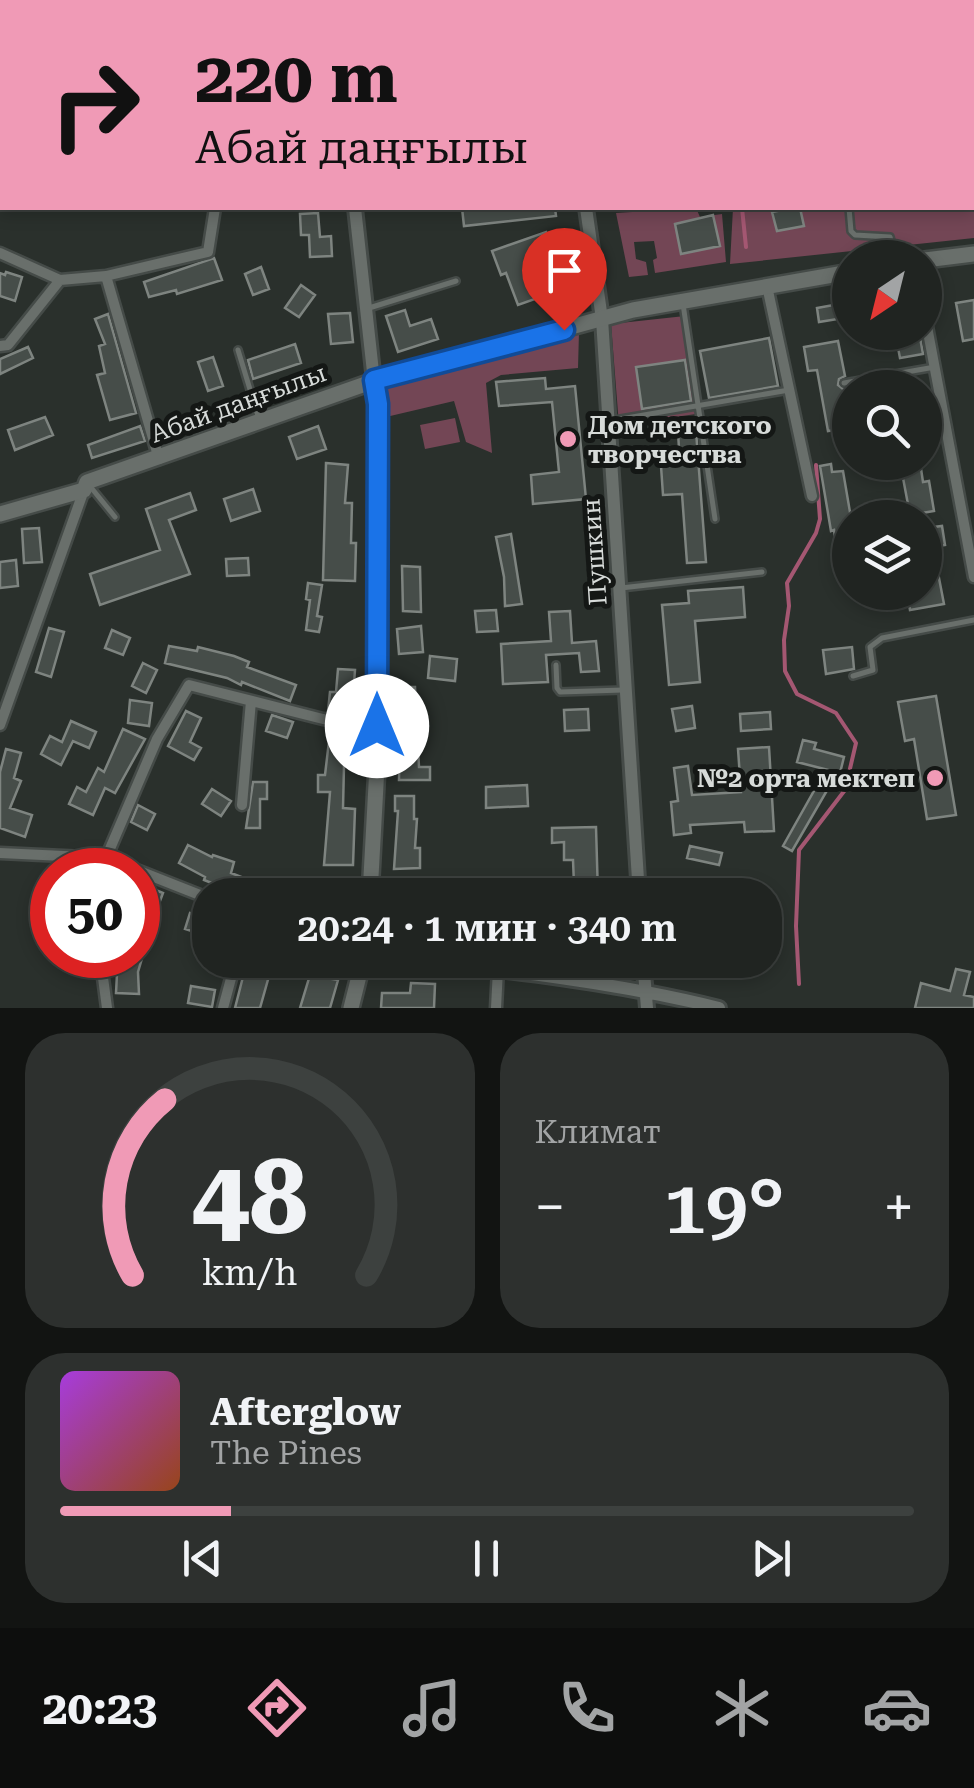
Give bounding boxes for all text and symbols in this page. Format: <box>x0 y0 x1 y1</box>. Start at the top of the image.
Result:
text: 220 m <box>195 37 398 119</box>
icon: right <box>30 40 160 170</box>
text: Абай даңғылы <box>195 121 528 174</box>
pin <box>522 228 607 331</box>
north arrow <box>832 240 942 350</box>
map controls <box>832 240 942 610</box>
icon: arrive <box>537 243 592 298</box>
street label: Абай даңғылы <box>146 358 330 449</box>
button: search <box>832 370 942 480</box>
place label: Дом детского творчества <box>588 411 772 469</box>
marker: Дом детского творчества <box>557 428 579 450</box>
street label: Пушкин <box>576 498 613 606</box>
button: layers <box>832 500 942 610</box>
position arrow <box>325 674 429 778</box>
place label: №2 орта мектеп <box>697 764 915 793</box>
marker: №2 орта мектеп <box>924 767 946 789</box>
speed limit sign: 50 <box>30 848 160 978</box>
text: 20:24 · 1 мин · 340 m <box>297 906 677 950</box>
text: Климат <box>535 1113 661 1151</box>
text: 48 <box>192 1137 308 1258</box>
text: 19° <box>664 1163 785 1251</box>
text: − <box>535 1175 565 1239</box>
text: + <box>883 1175 914 1239</box>
text: km/h <box>202 1252 298 1294</box>
text: Afterglow <box>210 1390 401 1434</box>
text: The Pines <box>210 1434 362 1472</box>
icon: previous <box>175 1531 230 1586</box>
icon: pause <box>459 1531 514 1586</box>
icon: next <box>744 1531 799 1586</box>
icon: directions <box>242 1673 312 1743</box>
icon: music <box>397 1673 467 1743</box>
icon: phone <box>552 1673 622 1743</box>
icon: climate <box>707 1673 777 1743</box>
icon: car <box>862 1673 932 1743</box>
text: 20:23 <box>42 1682 157 1735</box>

